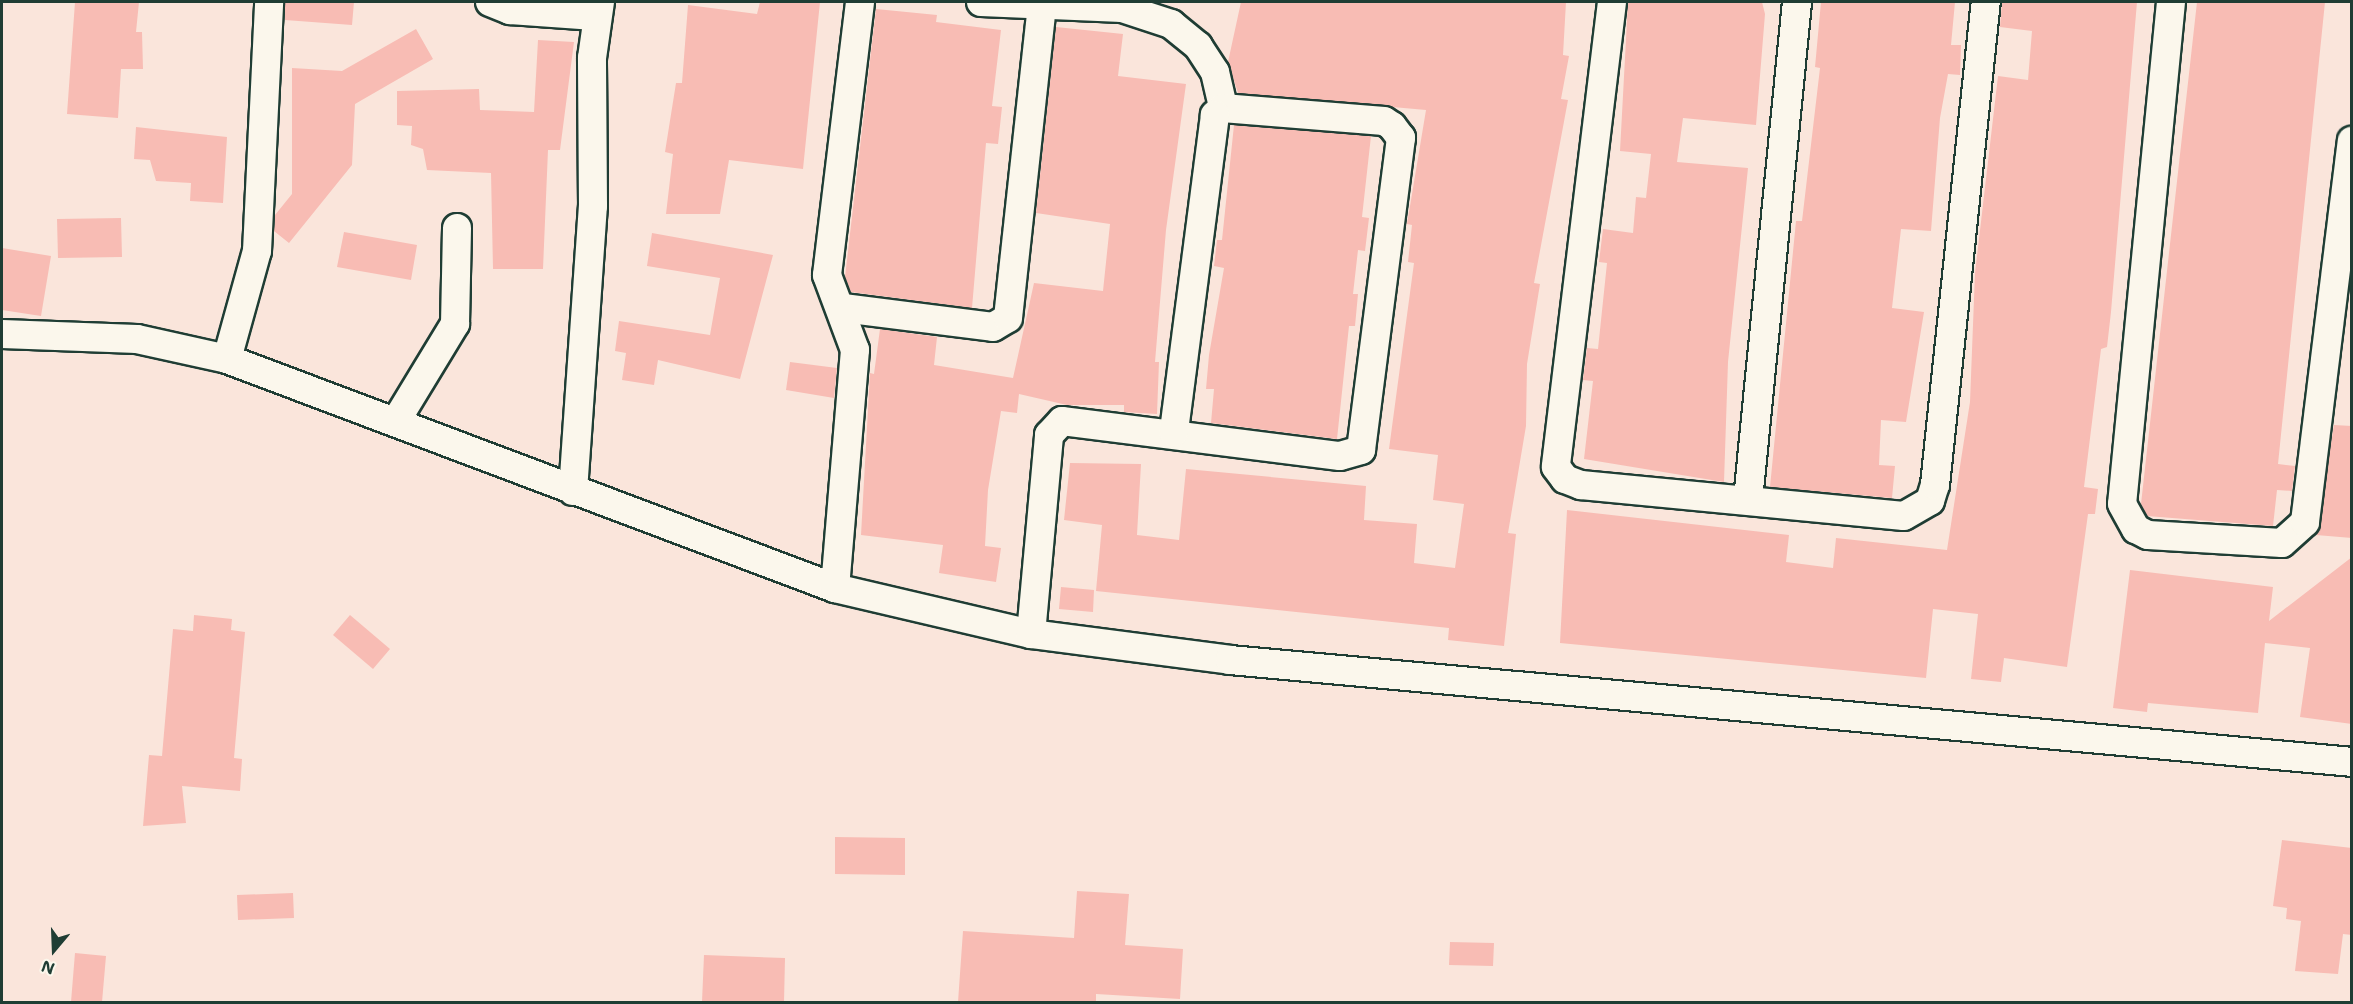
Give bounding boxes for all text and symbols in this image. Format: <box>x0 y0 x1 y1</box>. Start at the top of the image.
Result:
north arrow <box>24 920 84 980</box>
text: N <box>39 955 57 979</box>

